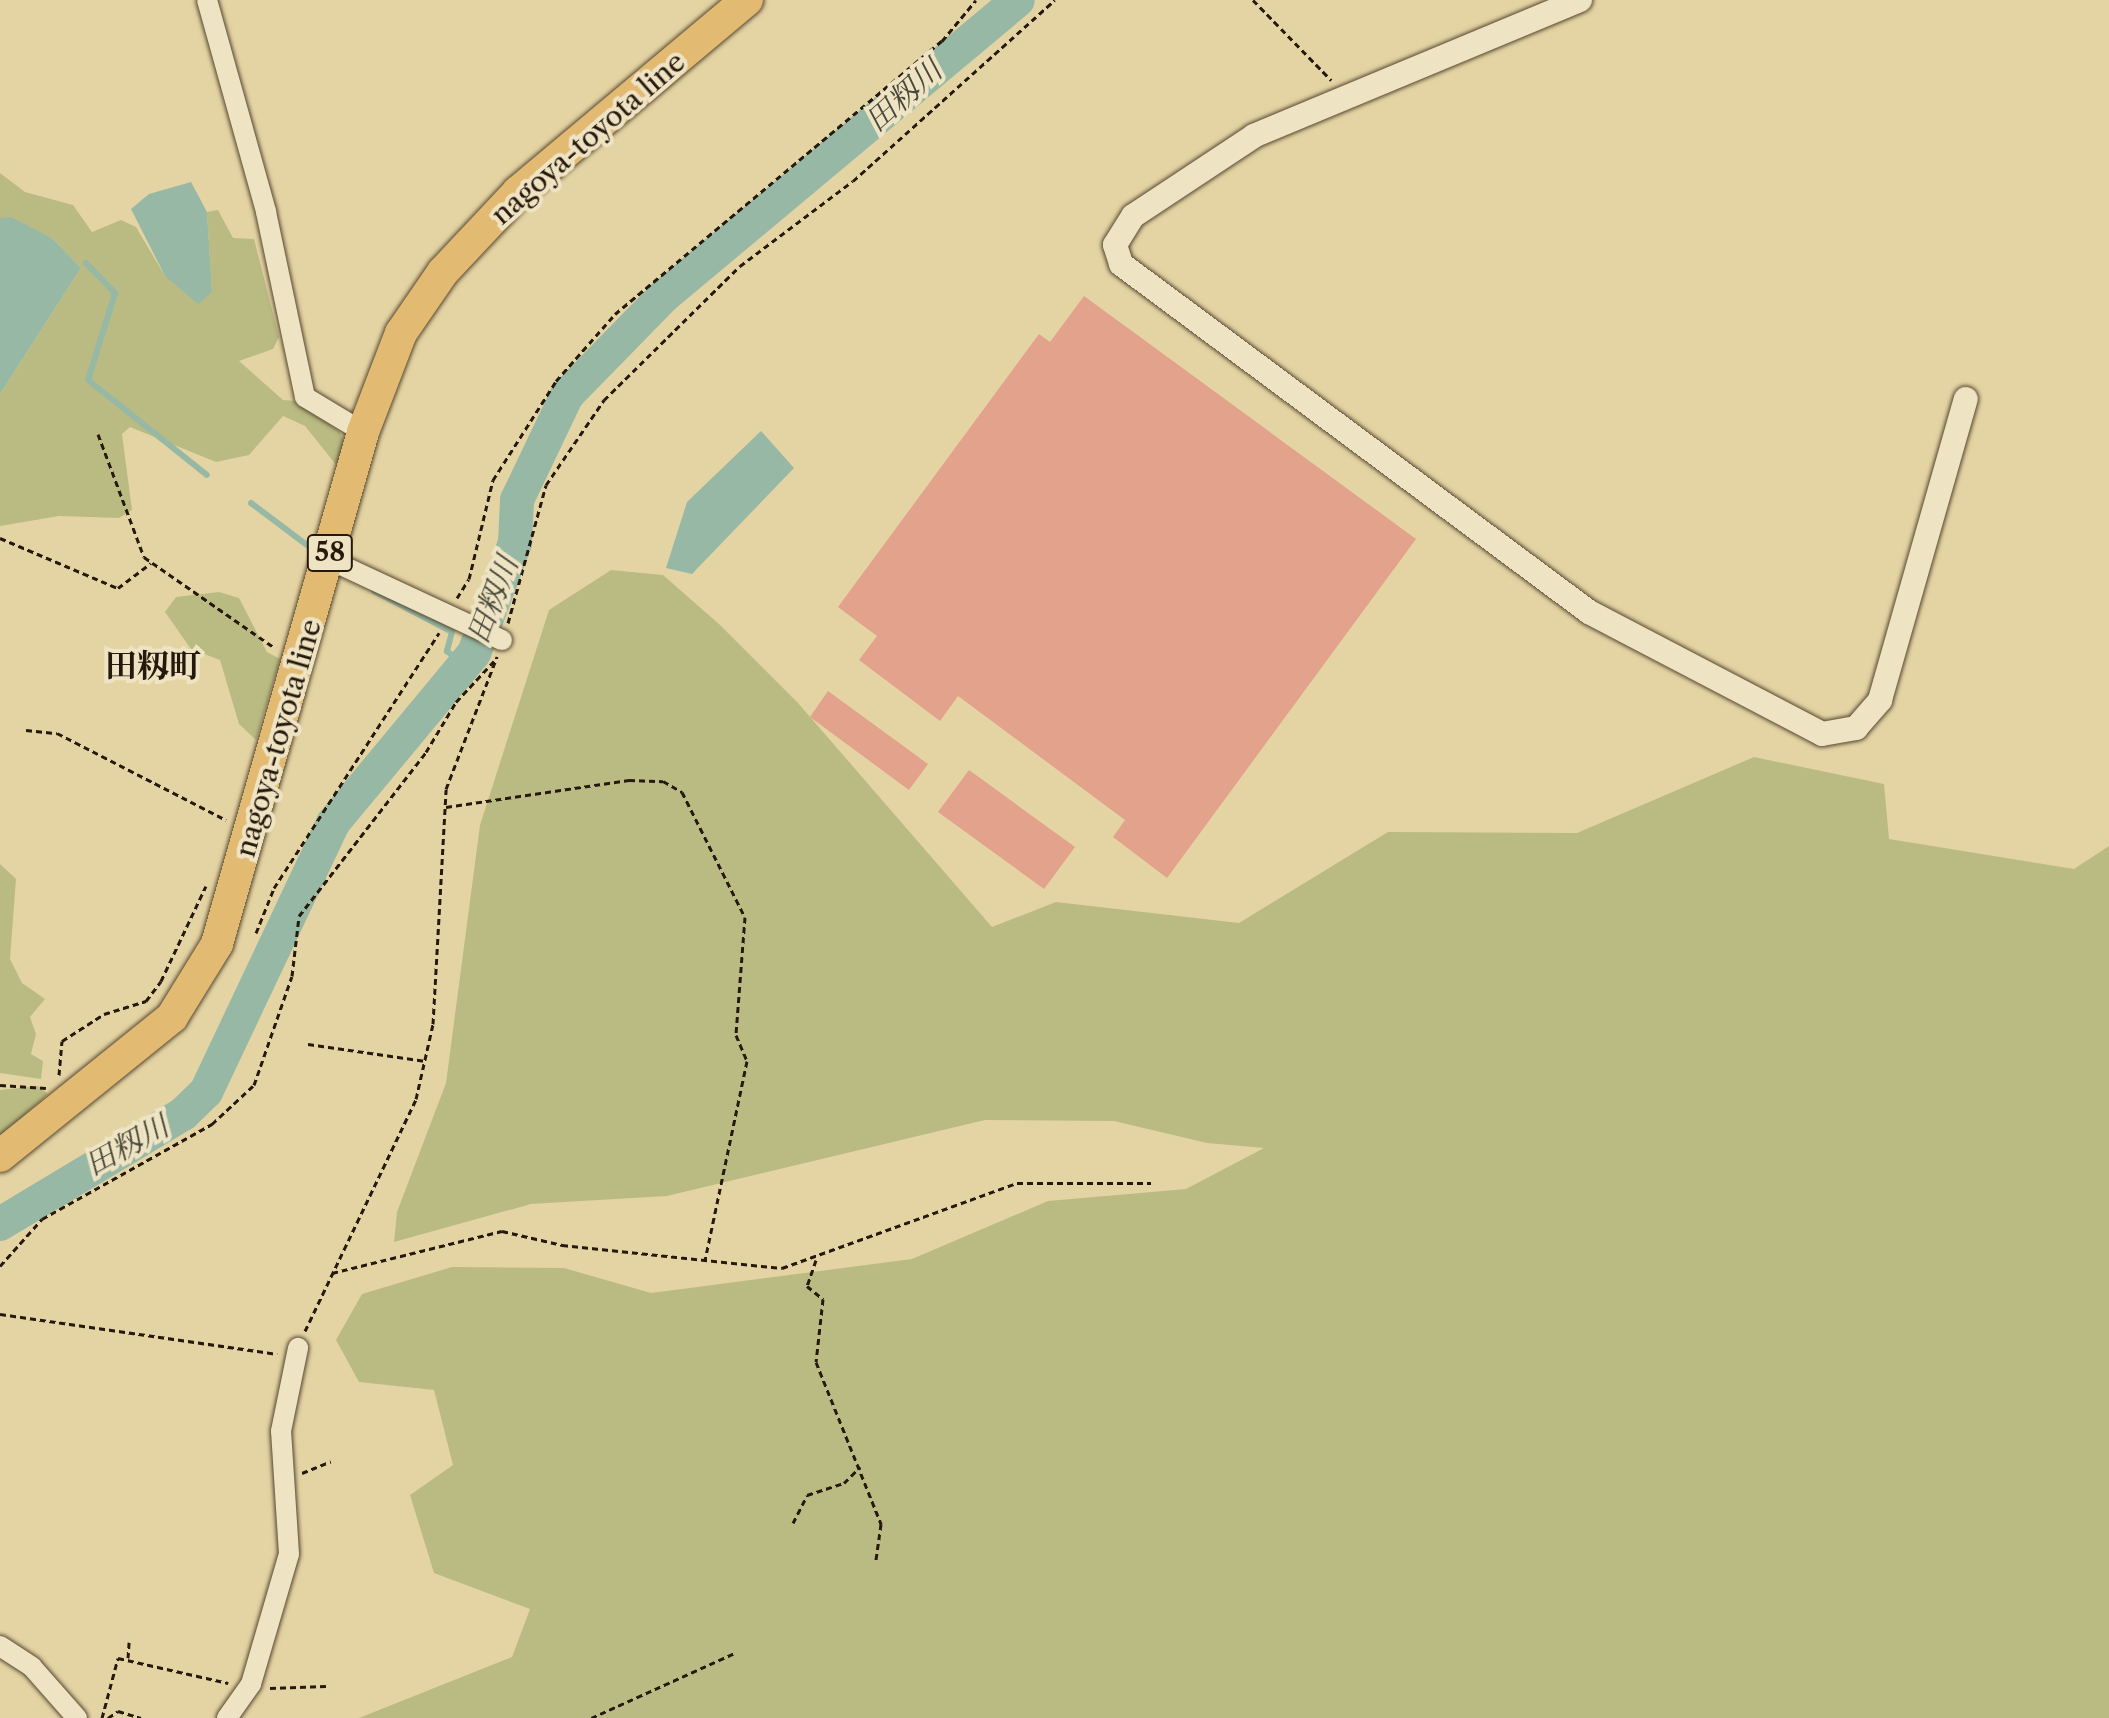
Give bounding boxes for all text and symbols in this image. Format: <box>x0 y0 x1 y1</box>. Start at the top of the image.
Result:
street label: nagoya-toyota line <box>484 45 692 231</box>
water label: 田籾川 <box>859 53 949 139</box>
road number: 58 <box>306 531 354 575</box>
water label: 田籾川 <box>460 552 526 648</box>
street label: nagoya-toyota line <box>228 615 328 861</box>
district label: 田籾町 <box>105 647 201 685</box>
water label: 田籾川 <box>79 1108 175 1184</box>

